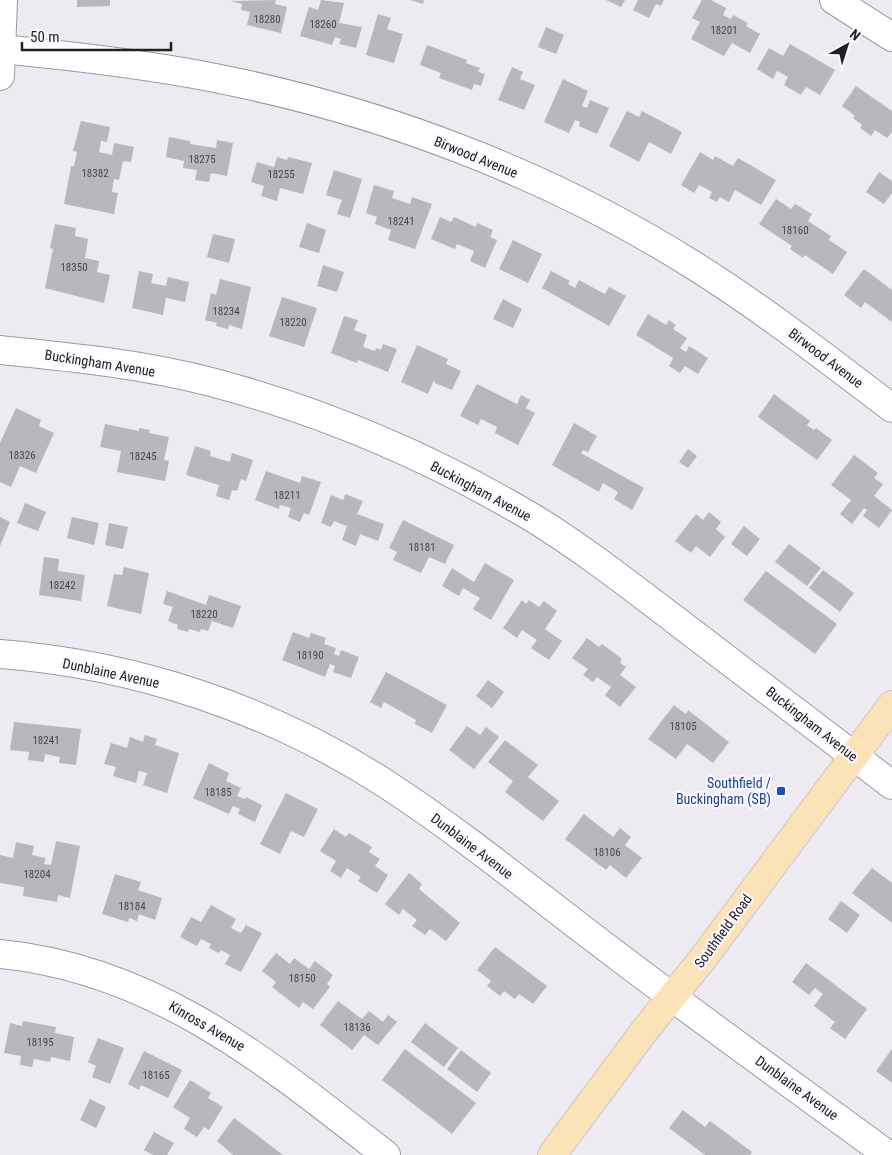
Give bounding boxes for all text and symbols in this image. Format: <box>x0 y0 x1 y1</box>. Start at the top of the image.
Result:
house number: 18280 <box>253 13 281 26</box>
house number: 18260 <box>309 18 337 31</box>
scale bar <box>22 20 171 52</box>
north arrow <box>822 20 872 70</box>
house number: 18201 <box>710 24 738 37</box>
text: N <box>847 26 864 44</box>
text: 50 m <box>30 28 60 46</box>
street label: Birwood Avenue <box>432 133 521 181</box>
house number: 18275 <box>188 153 216 166</box>
house number: 18382 <box>81 167 109 180</box>
house number: 18255 <box>267 168 295 181</box>
house number: 18241 <box>387 215 415 228</box>
house number: 18160 <box>781 224 809 237</box>
house number: 18350 <box>60 261 88 274</box>
house number: 18234 <box>212 305 240 318</box>
house number: 18220 <box>279 316 307 329</box>
street label: Birwood Avenue <box>786 325 867 391</box>
street label: Buckingham Avenue <box>44 346 157 380</box>
house number: 18326 <box>8 449 36 462</box>
house number: 18245 <box>129 450 157 463</box>
street label: Buckingham Avenue <box>428 458 534 524</box>
house number: 18211 <box>273 489 301 502</box>
house number: 18181 <box>408 541 436 554</box>
house number: 18242 <box>48 579 76 592</box>
house number: 18220 <box>190 608 218 621</box>
house number: 18190 <box>296 649 324 662</box>
street label: Dunblaine Avenue <box>61 655 161 691</box>
street label: Buckingham Avenue <box>763 683 861 765</box>
house number: 18105 <box>669 720 697 733</box>
house number: 18241 <box>32 734 60 747</box>
place label: Southfield / Buckingham (SB) <box>676 775 771 808</box>
marker: Southfield / Buckingham (SB) <box>775 785 787 797</box>
house number: 18185 <box>204 786 232 799</box>
street label: Dunblaine Avenue <box>428 810 516 882</box>
house number: 18106 <box>593 846 621 859</box>
house number: 18204 <box>23 868 51 881</box>
street label: Southfield Road <box>691 891 755 971</box>
house number: 18184 <box>118 900 146 913</box>
house number: 18150 <box>288 972 316 985</box>
street label: Kinross Avenue <box>166 998 248 1054</box>
house number: 18136 <box>343 1021 371 1034</box>
house number: 18195 <box>26 1036 54 1049</box>
street label: Dunblaine Avenue <box>752 1053 842 1124</box>
house number: 18165 <box>142 1069 170 1082</box>

